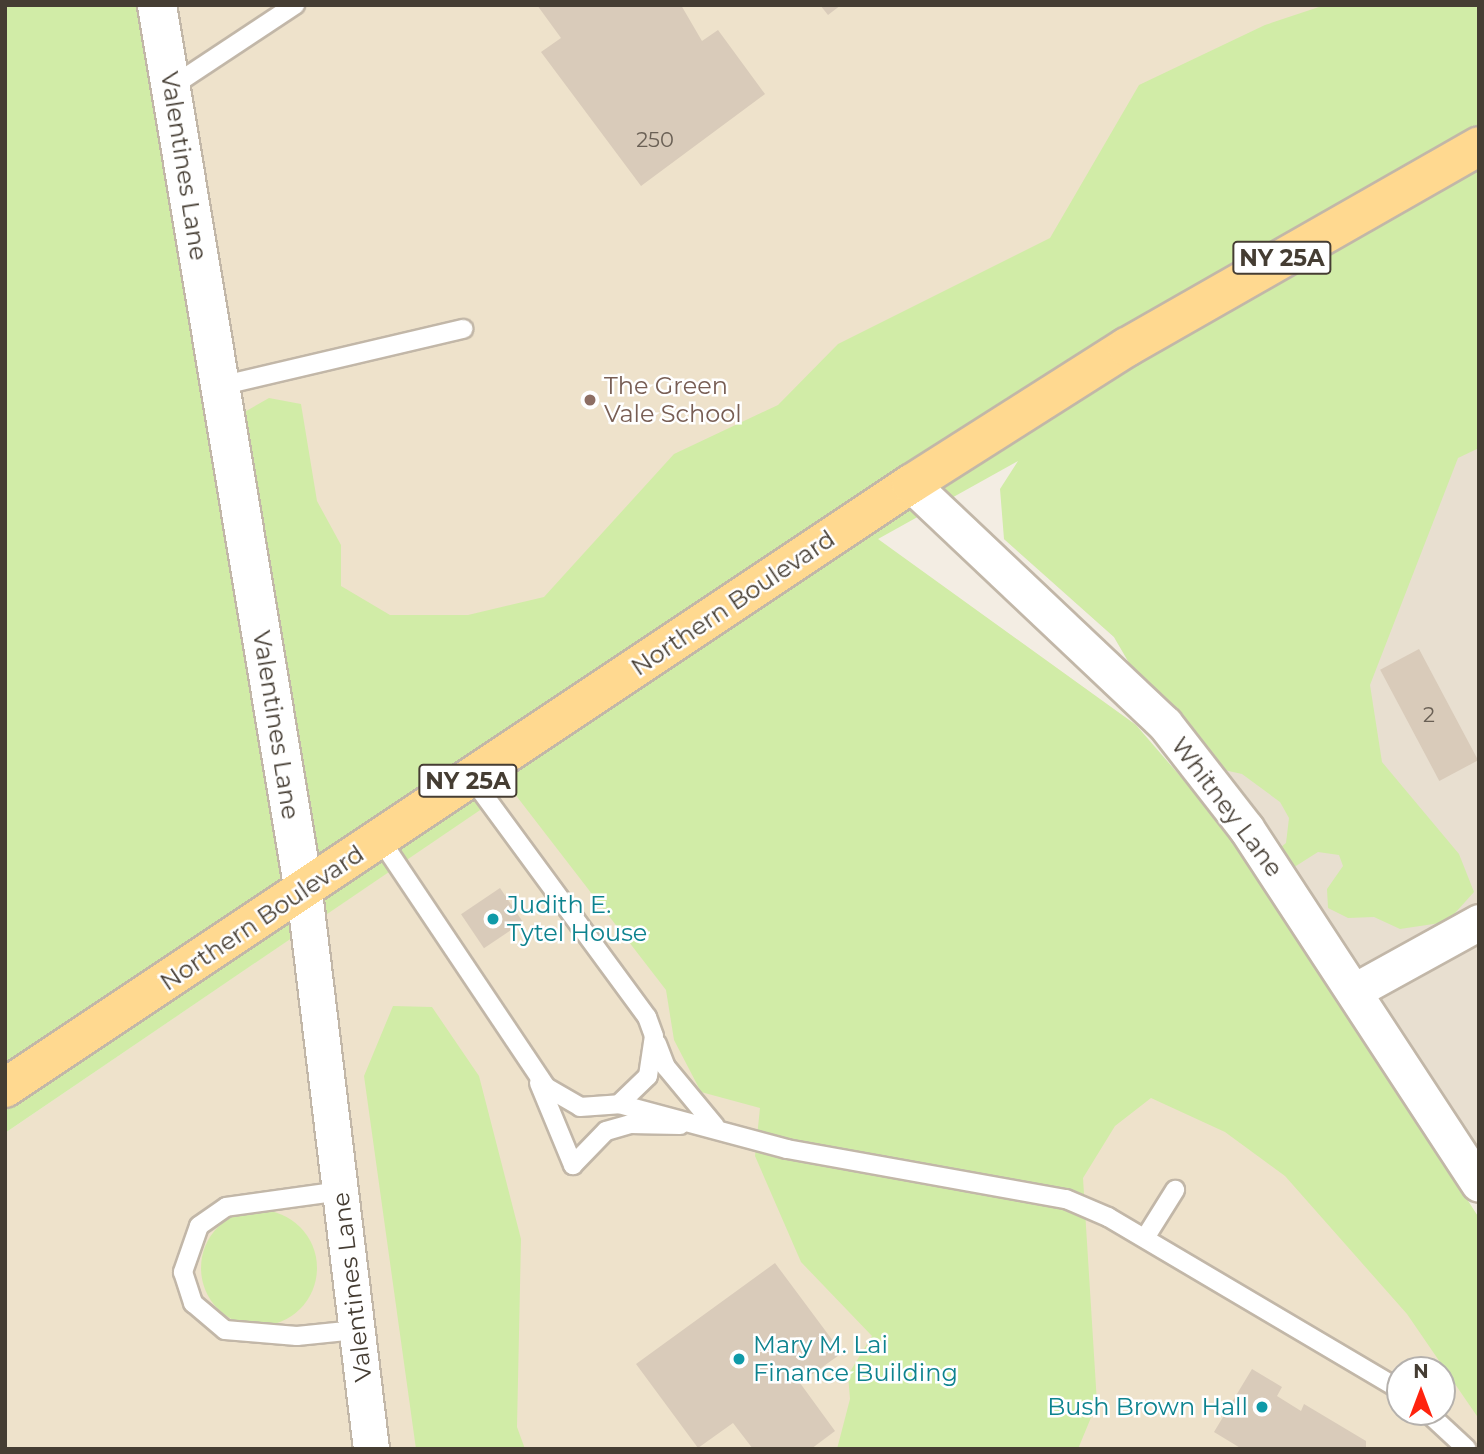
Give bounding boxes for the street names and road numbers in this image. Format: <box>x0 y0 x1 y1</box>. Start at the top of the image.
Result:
street label: Valentines Lane <box>155 70 213 262</box>
road number: NY 25A <box>1231 238 1333 278</box>
street label: Northern Boulevard <box>626 524 840 682</box>
street label: Valentines Lane <box>247 629 305 821</box>
street label: Whitney Lane <box>1165 732 1289 882</box>
road number: NY 25A <box>417 762 519 800</box>
street label: Northern Boulevard <box>155 839 369 997</box>
street label: Valentines Lane <box>326 1191 378 1383</box>

